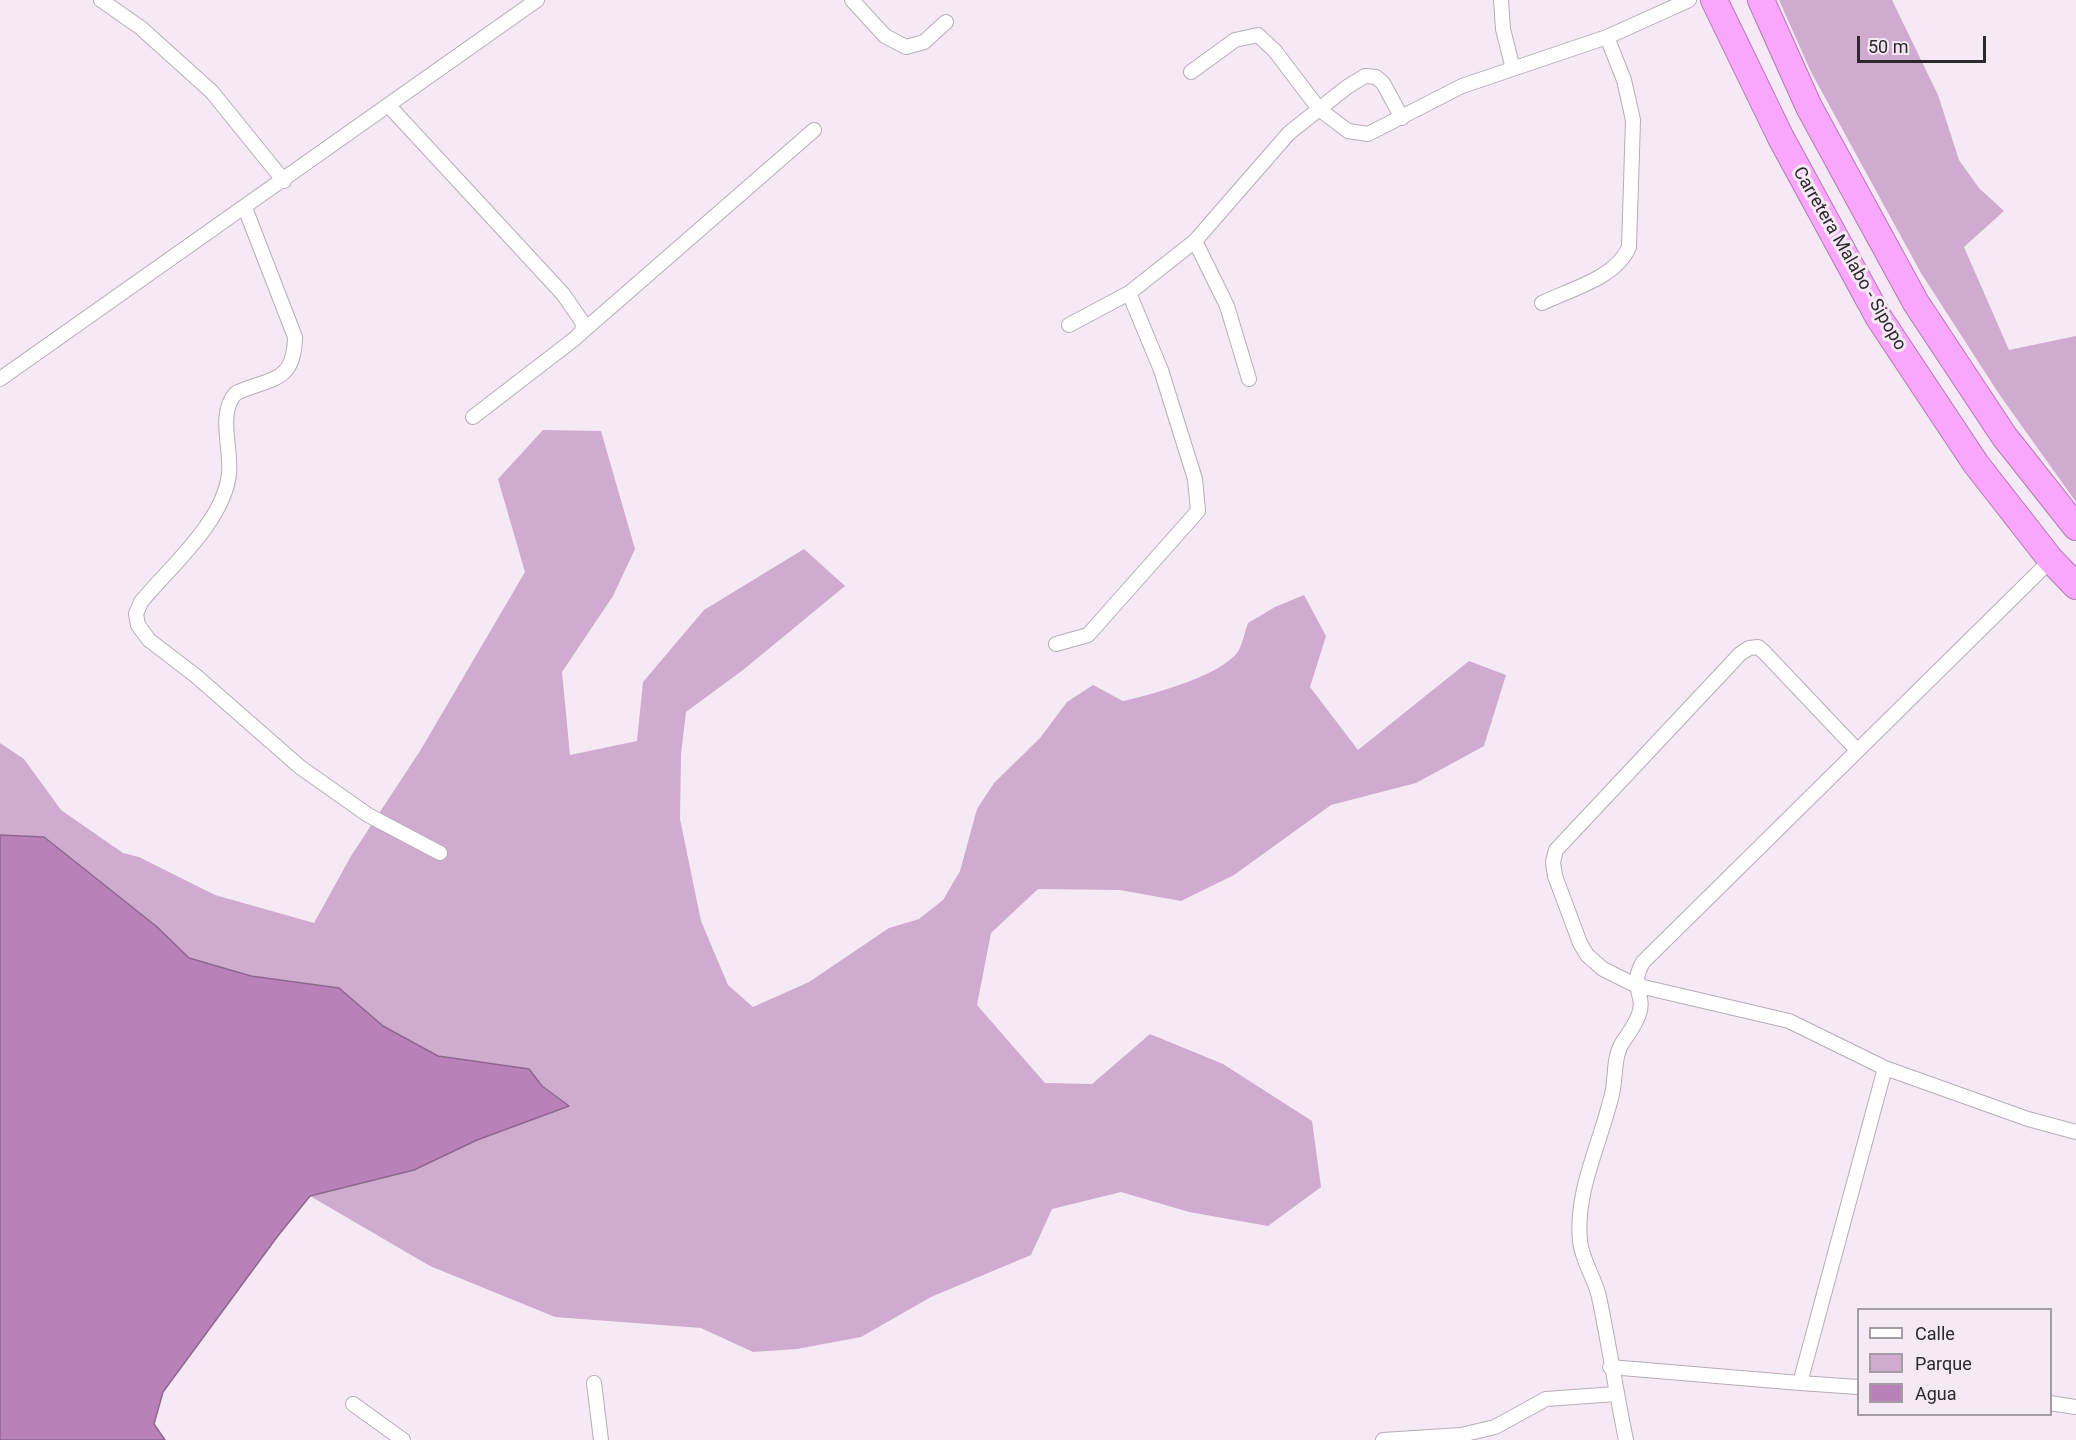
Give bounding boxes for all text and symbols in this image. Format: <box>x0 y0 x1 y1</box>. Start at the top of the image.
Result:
scale bar <box>1860 24 1989 62</box>
text: 50 m <box>1868 36 1908 57</box>
street label: Carretera Malabo - Sipopo <box>1788 163 1910 355</box>
legend <box>1857 1308 2052 1416</box>
text: Calle <box>1915 1323 1955 1344</box>
text: Parque <box>1915 1353 1972 1374</box>
text: Agua <box>1915 1383 1957 1404</box>

